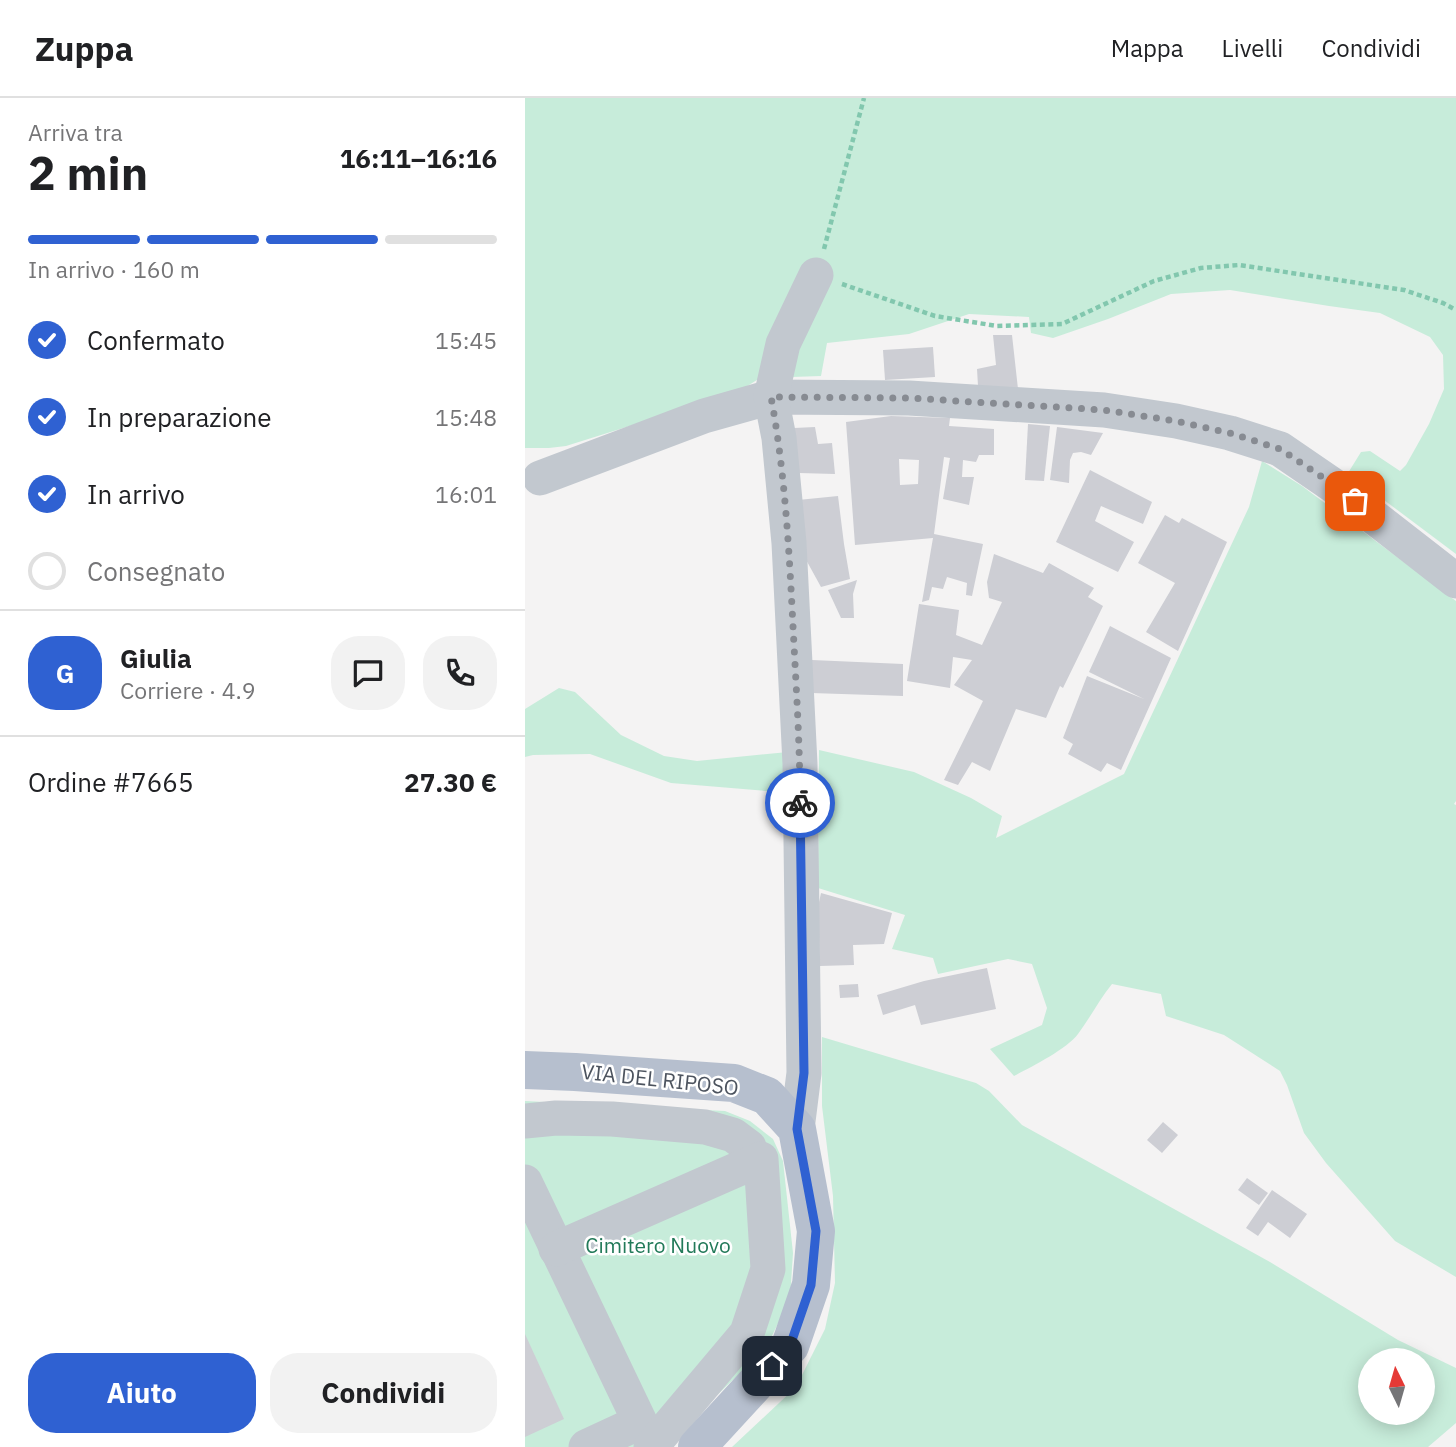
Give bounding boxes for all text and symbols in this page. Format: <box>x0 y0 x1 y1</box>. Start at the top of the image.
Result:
text: Zuppa <box>35 27 133 70</box>
text: Mappa <box>1111 32 1184 64</box>
text: Livelli <box>1222 32 1283 64</box>
text: Condividi <box>1321 32 1421 64</box>
text: Arriva tra <box>28 117 123 147</box>
text: 16:11–16:16 <box>340 141 497 175</box>
text: 2 min <box>28 143 148 203</box>
text: In arrivo · 160 m <box>28 254 200 284</box>
icon: check <box>28 321 66 359</box>
text: Confermato <box>87 323 225 357</box>
text: 15:45 <box>435 325 497 355</box>
icon: check <box>28 398 66 436</box>
text: In preparazione <box>87 400 272 434</box>
text: 15:48 <box>435 402 497 432</box>
pin <box>1325 471 1385 531</box>
icon: check <box>28 475 66 513</box>
text: In arrivo <box>87 477 185 511</box>
text: 16:01 <box>435 479 497 509</box>
icon: bag <box>1336 482 1374 520</box>
text: Consegnato <box>87 554 225 588</box>
button: chat <box>331 636 405 710</box>
button: phone <box>423 636 497 710</box>
text: Giulia <box>120 641 192 675</box>
text: G <box>56 656 74 690</box>
text: Corriere · 4.9 <box>120 675 256 705</box>
text: Ordine #7665 <box>28 765 194 799</box>
text: 27.30 € <box>404 765 497 799</box>
courier <box>765 768 835 838</box>
icon: bike <box>781 784 819 822</box>
street label: VIA DEL RIPOSO <box>580 1057 740 1101</box>
park label: Cimitero Nuovo <box>585 1231 731 1259</box>
pin <box>742 1336 802 1396</box>
icon: home <box>753 1347 791 1385</box>
north arrow <box>1358 1348 1435 1424</box>
map controls <box>1358 1348 1435 1425</box>
button: Aiuto <box>28 1353 256 1433</box>
button: Condividi <box>270 1353 497 1433</box>

